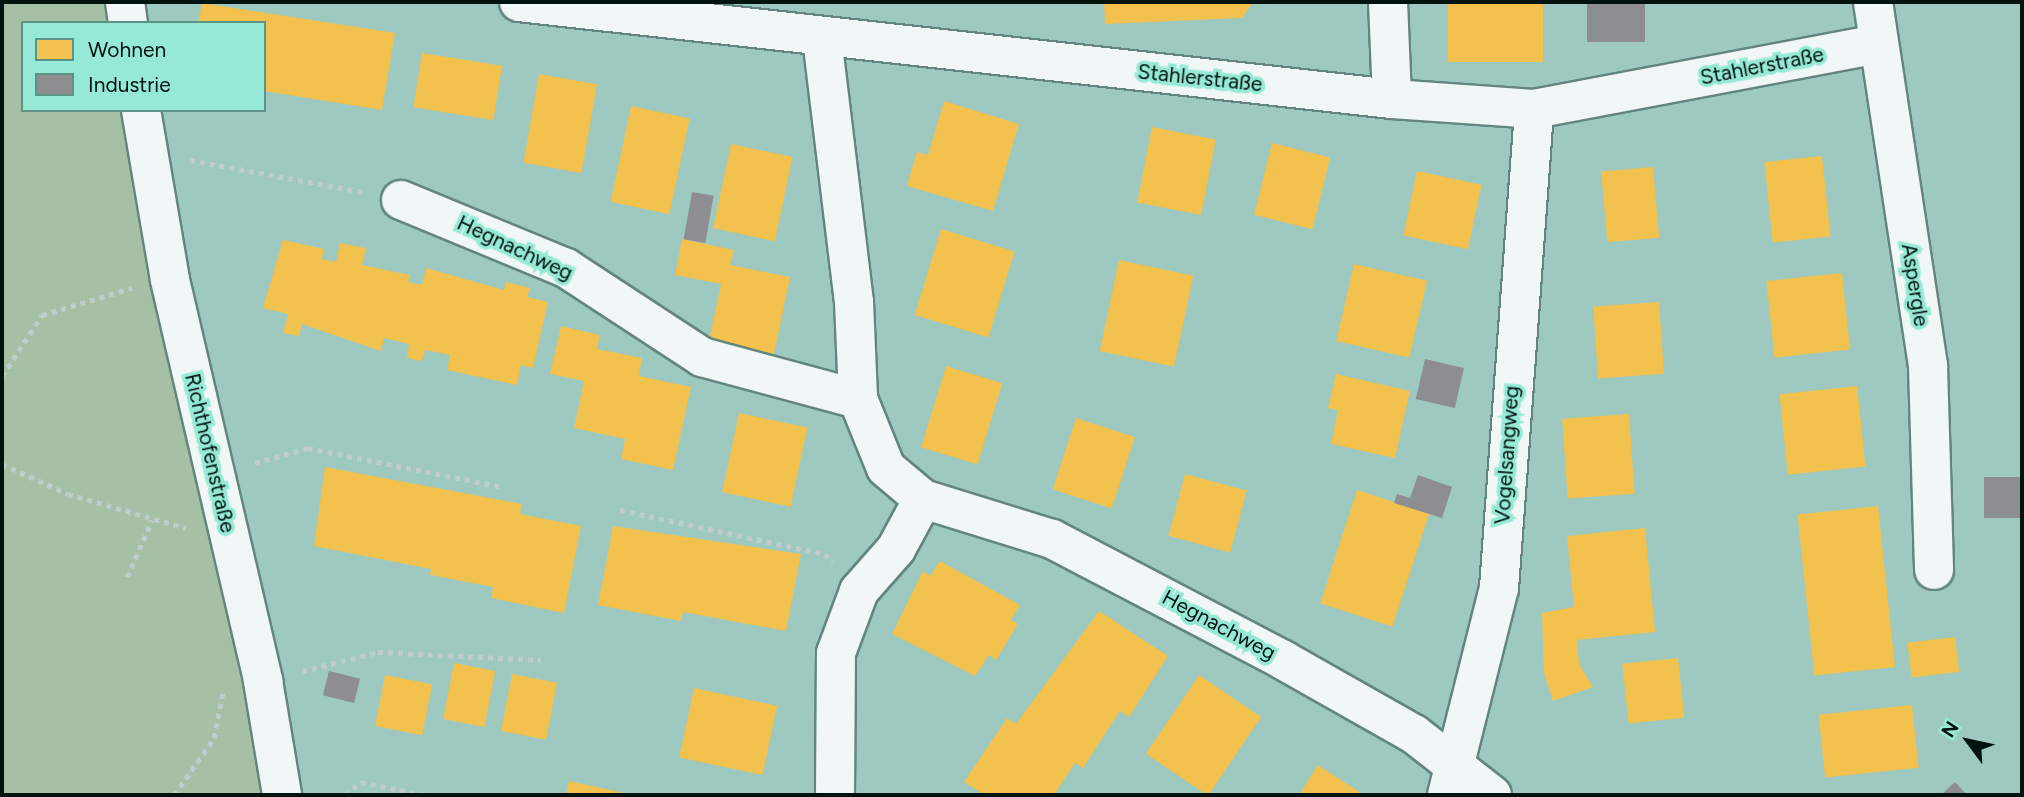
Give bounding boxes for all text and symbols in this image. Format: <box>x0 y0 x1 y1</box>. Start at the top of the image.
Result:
legend <box>21 21 266 112</box>
text: Wohnen <box>88 37 166 62</box>
street label: Stahlerstraße <box>1698 42 1826 90</box>
street label: Stahlerstraße <box>1136 59 1264 97</box>
text: Industrie <box>88 72 171 97</box>
street label: Hegnachweg <box>453 210 577 286</box>
street label: Aspergle <box>1896 242 1934 328</box>
street label: Richthofenstraße <box>179 371 241 535</box>
street label: Vogelsangweg <box>1490 385 1524 525</box>
street label: Hegnachweg <box>1158 585 1280 665</box>
north arrow <box>1933 706 2003 776</box>
text: N <box>1936 717 1964 742</box>

